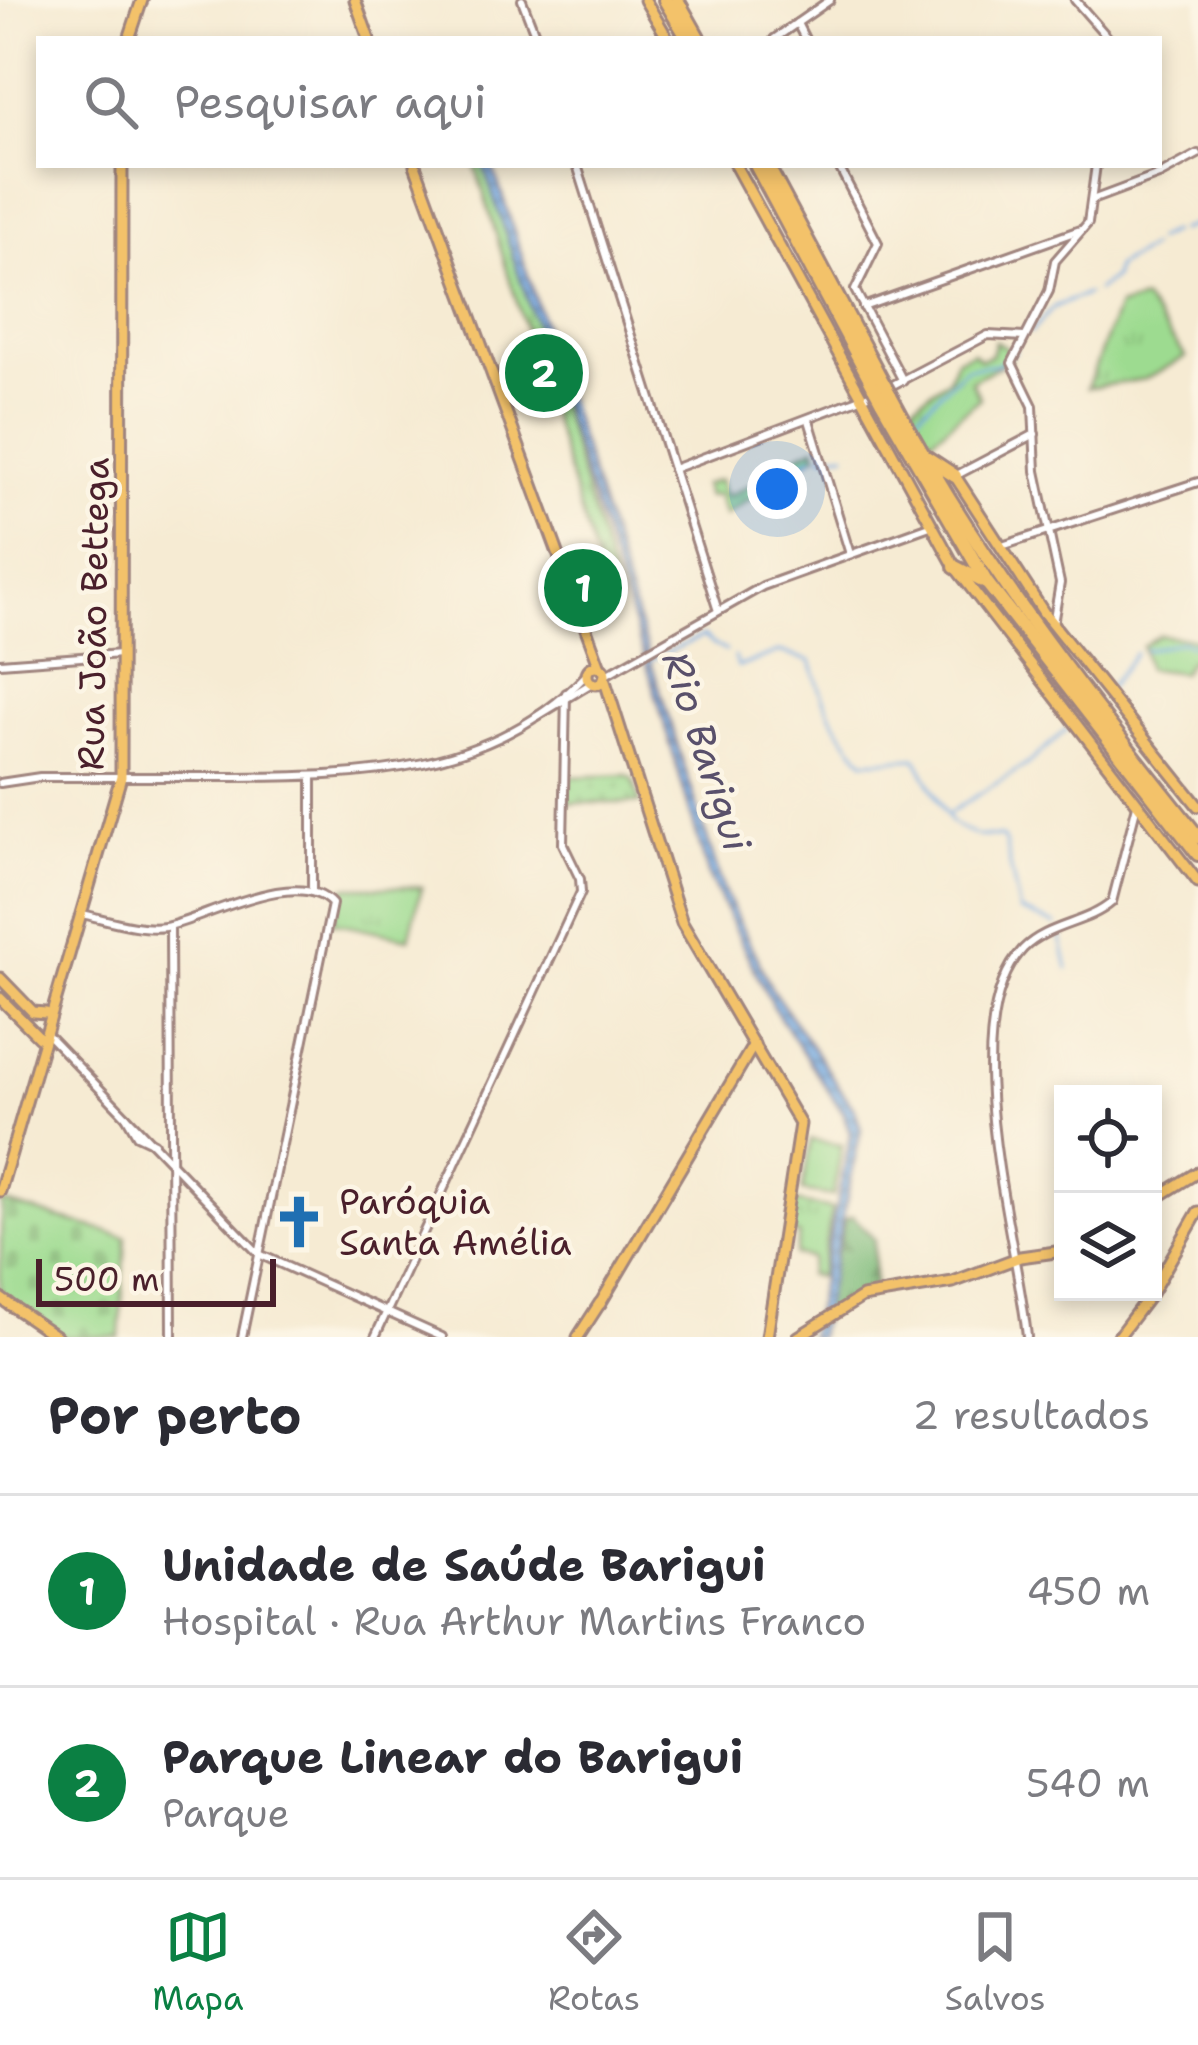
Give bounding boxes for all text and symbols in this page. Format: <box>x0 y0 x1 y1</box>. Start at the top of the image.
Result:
search box <box>36 36 1162 168</box>
icon: search <box>78 69 144 135</box>
text: Pesquisar aqui <box>174 72 487 132</box>
pin: 2 <box>505 328 583 418</box>
street label: Rua João Bettega <box>66 457 121 771</box>
your location <box>747 459 807 519</box>
pin: 1 <box>544 543 622 633</box>
water label: Rio Barigui <box>650 645 764 858</box>
map controls <box>1054 1085 1162 1301</box>
button: locate <box>1054 1085 1162 1193</box>
place label: Paróquia Santa Amélia <box>339 1177 572 1267</box>
church icon: Paróquia Santa Amélia <box>270 1193 328 1251</box>
button: layers <box>1054 1193 1162 1301</box>
scale bar <box>36 1253 276 1306</box>
text: 500 m <box>54 1257 160 1302</box>
text: Por perto <box>48 1381 302 1449</box>
text: 2 resultados <box>912 1389 1150 1441</box>
text: Unidade de Saúde Barigui <box>162 1535 766 1595</box>
text: 1 <box>78 1565 96 1617</box>
text: 450 m <box>1026 1565 1150 1617</box>
text: Hospital · Rua Arthur Martins Franco <box>162 1595 866 1647</box>
text: Parque Linear do Barigui <box>162 1727 743 1787</box>
text: 2 <box>73 1757 101 1809</box>
text: 540 m <box>1026 1757 1150 1809</box>
text: Parque <box>162 1787 290 1839</box>
tab: Mapa <box>152 1904 244 2021</box>
tab: Rotas <box>548 1904 640 2021</box>
tab: Salvos <box>945 1904 1046 2021</box>

